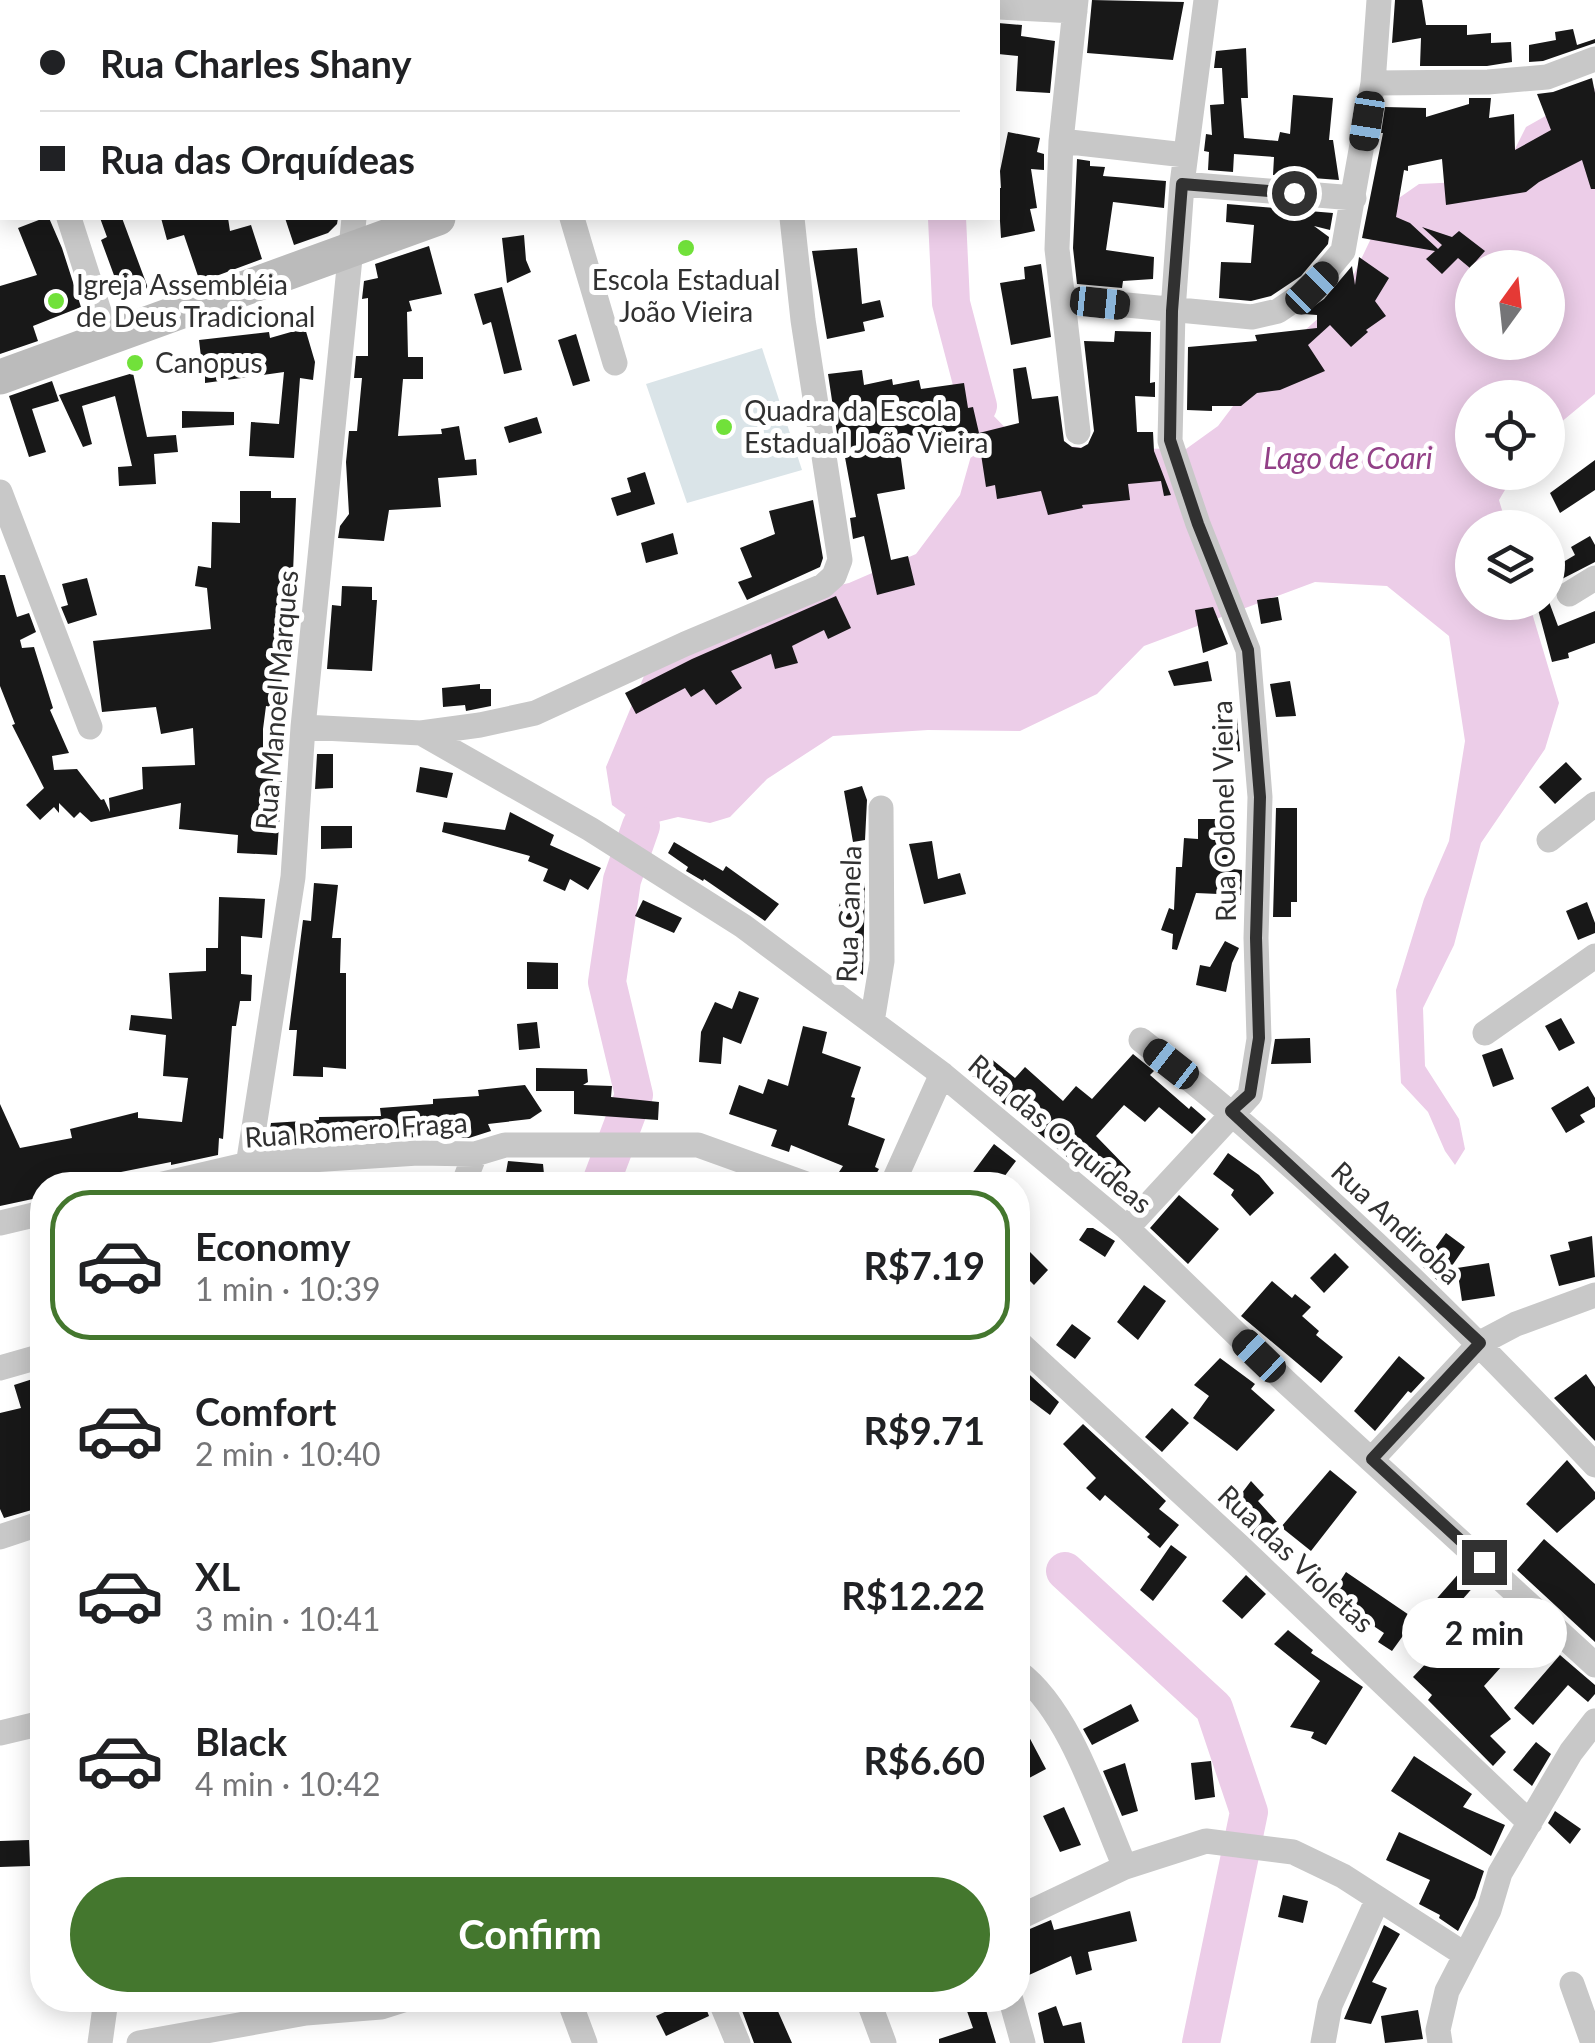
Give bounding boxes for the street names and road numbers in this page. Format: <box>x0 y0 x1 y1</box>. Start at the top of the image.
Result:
street label: Rua Manoel Marques <box>248 569 304 831</box>
street label: Rua Odonel Vieira <box>1204 700 1242 922</box>
street label: Rua Canela <box>829 845 867 983</box>
street label: Rua das Orquídeas <box>962 1047 1159 1220</box>
street label: Rua Romero Fraga <box>243 1104 469 1154</box>
street label: Rua Andiroba <box>1325 1154 1469 1291</box>
street label: Rua das Violetas <box>1212 1477 1382 1639</box>

